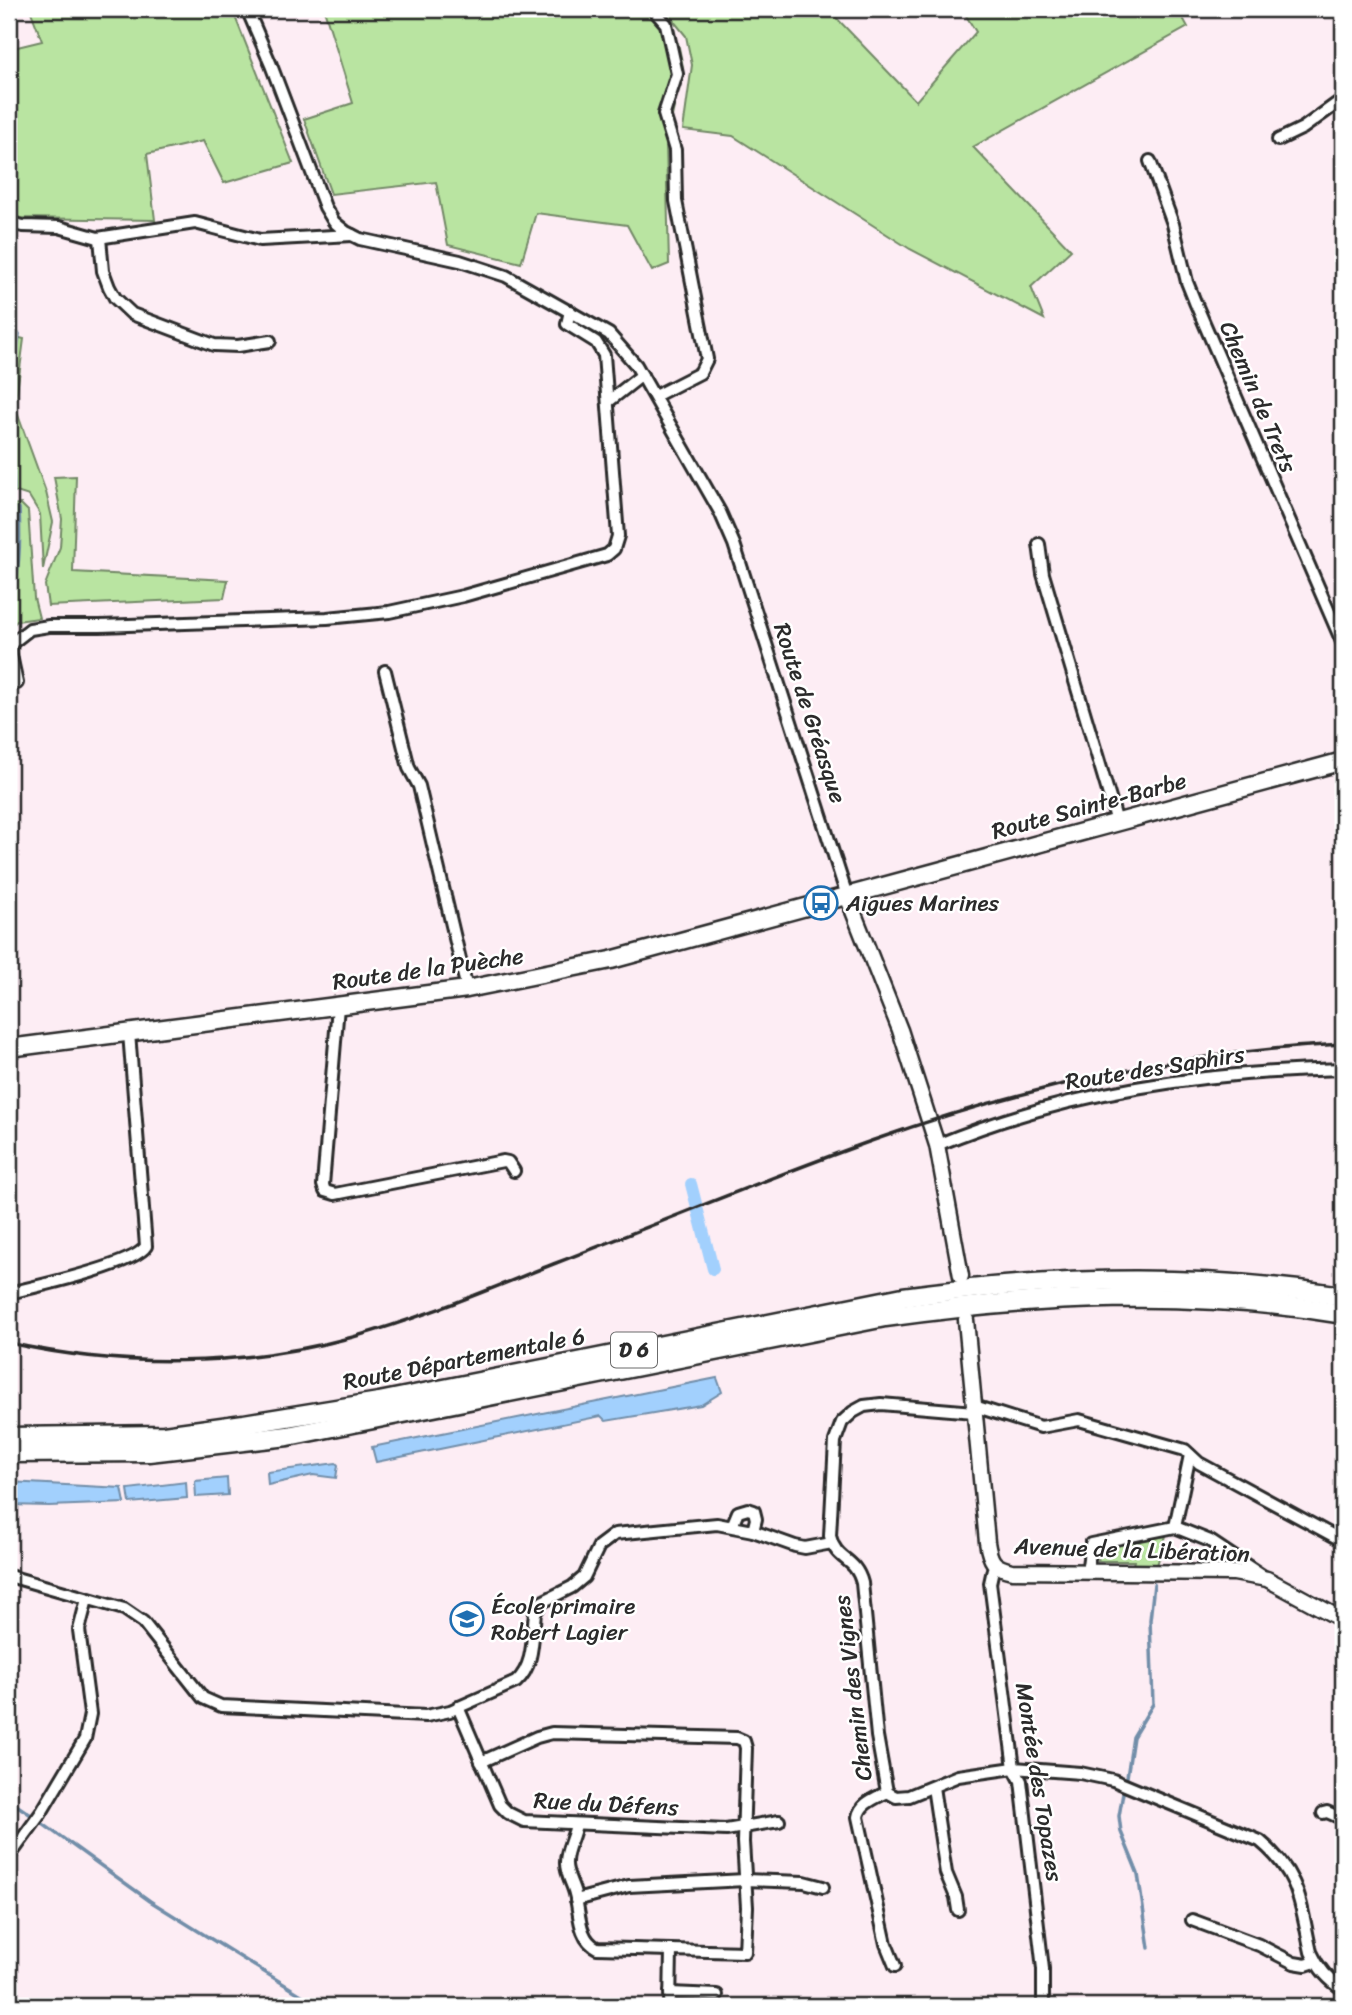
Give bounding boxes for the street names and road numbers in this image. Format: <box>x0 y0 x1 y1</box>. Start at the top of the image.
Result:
street label: Chemin de Trets <box>1208 315 1309 480</box>
street label: Route de Gréasque <box>761 617 859 809</box>
street label: Route Sainte-Barbe <box>987 760 1191 852</box>
street label: Route de la Puèche <box>330 935 526 1003</box>
street label: Route des Saphirs <box>1062 1034 1248 1102</box>
street label: Route Départementale 6 <box>339 1315 589 1403</box>
road number: D 6 <box>611 1332 657 1368</box>
street label: Avenue de la Libération <box>1013 1525 1250 1575</box>
street label: Chemin des Vignes <box>821 1592 885 1783</box>
street label: Montée des Topazes <box>1003 1680 1075 1885</box>
street label: Rue du Défens <box>533 1780 680 1828</box>

